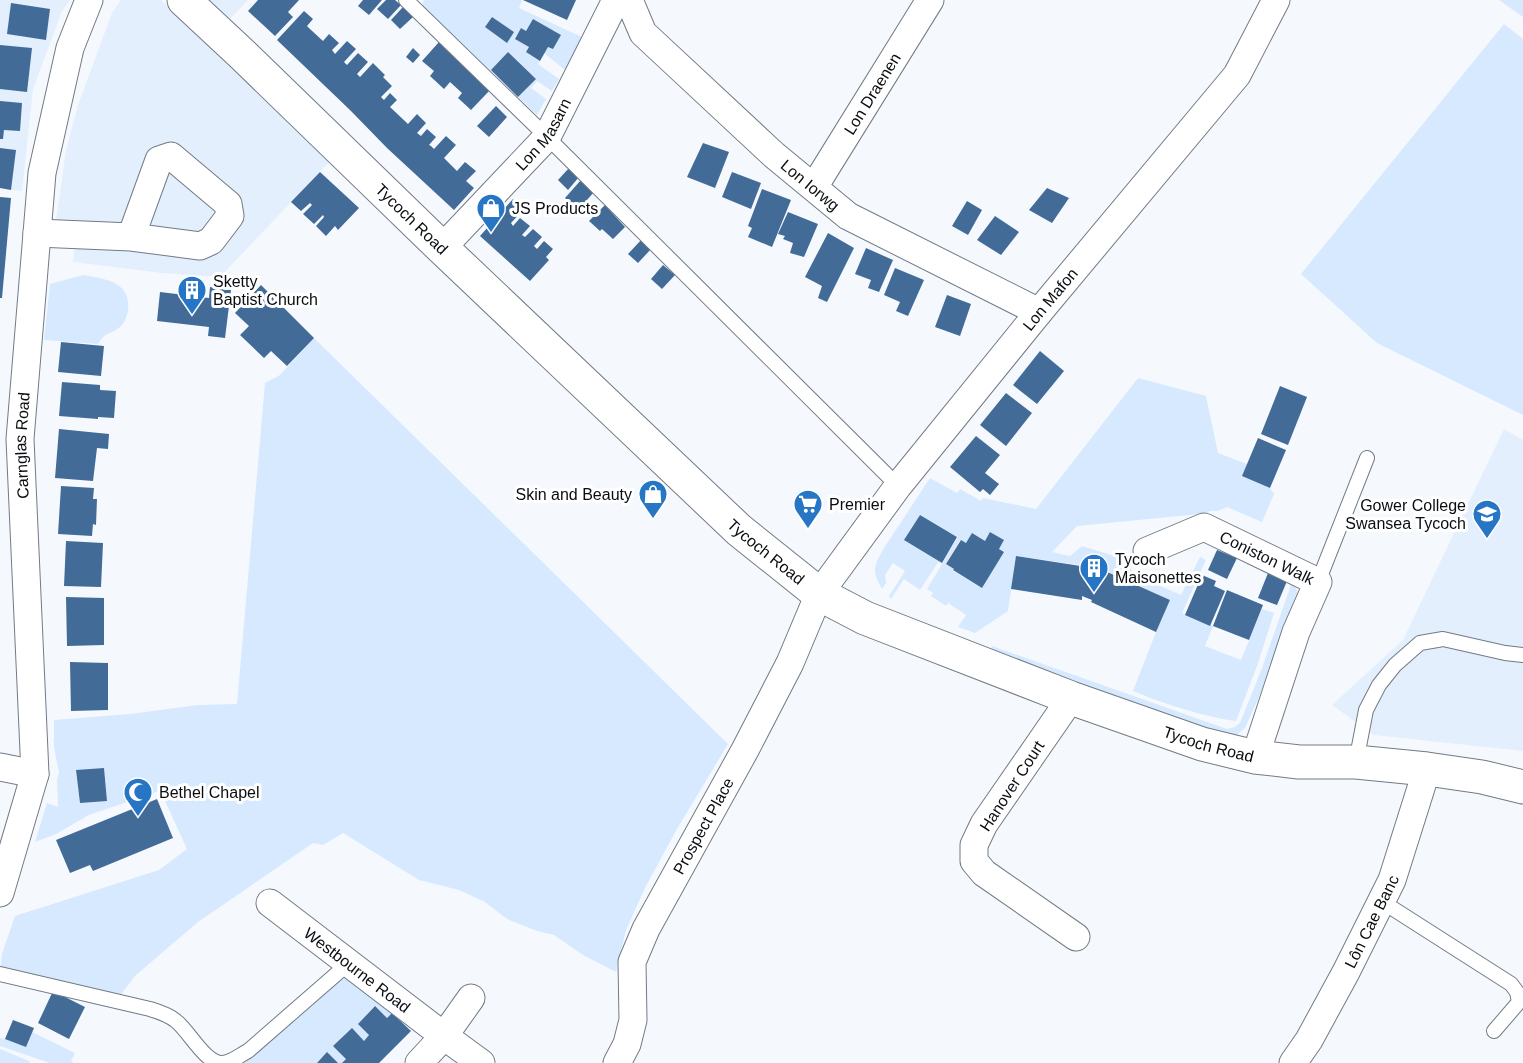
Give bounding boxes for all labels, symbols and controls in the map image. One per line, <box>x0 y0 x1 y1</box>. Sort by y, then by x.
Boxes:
street label: Lon Draenen <box>840 50 904 137</box>
street label: Lon Masarn <box>512 95 574 173</box>
street label: Lon Iorwg <box>778 156 843 214</box>
street label: Tycoch Road <box>372 180 451 257</box>
shop icon: JS Products <box>475 192 507 234</box>
place label: JS Products <box>512 200 598 217</box>
street label: Lon Mafon <box>1019 265 1081 334</box>
place label: Sketty Baptist Church <box>213 273 318 308</box>
building icon: Sketty Baptist Church <box>176 274 208 316</box>
street label: Carnglas Road <box>11 391 32 499</box>
shop icon: Skin and Beauty <box>637 478 669 520</box>
place label: Skin and Beauty <box>515 486 632 503</box>
supermarket icon: Premier <box>792 488 824 530</box>
place label: Premier <box>829 496 886 513</box>
place label: Gower College Swansea Tycoch <box>1345 497 1466 532</box>
school or university icon: Gower College Swansea Tycoch <box>1471 498 1503 540</box>
street label: Tycoch Road <box>724 515 808 587</box>
street label: Coniston Walk <box>1217 528 1318 588</box>
place label: Tycoch Maisonettes <box>1115 551 1201 586</box>
building icon: Tycoch Maisonettes <box>1078 552 1110 594</box>
street label: Tycoch Road <box>1161 723 1256 765</box>
street label: Hanover Court <box>977 737 1048 834</box>
street label: Prospect Place <box>670 774 737 877</box>
mosque icon: Bethel Chapel <box>122 776 154 818</box>
place label: Bethel Chapel <box>159 784 260 801</box>
street label: Lôn Cae Banc <box>1341 873 1401 971</box>
street label: Westbourne Road <box>301 924 414 1016</box>

